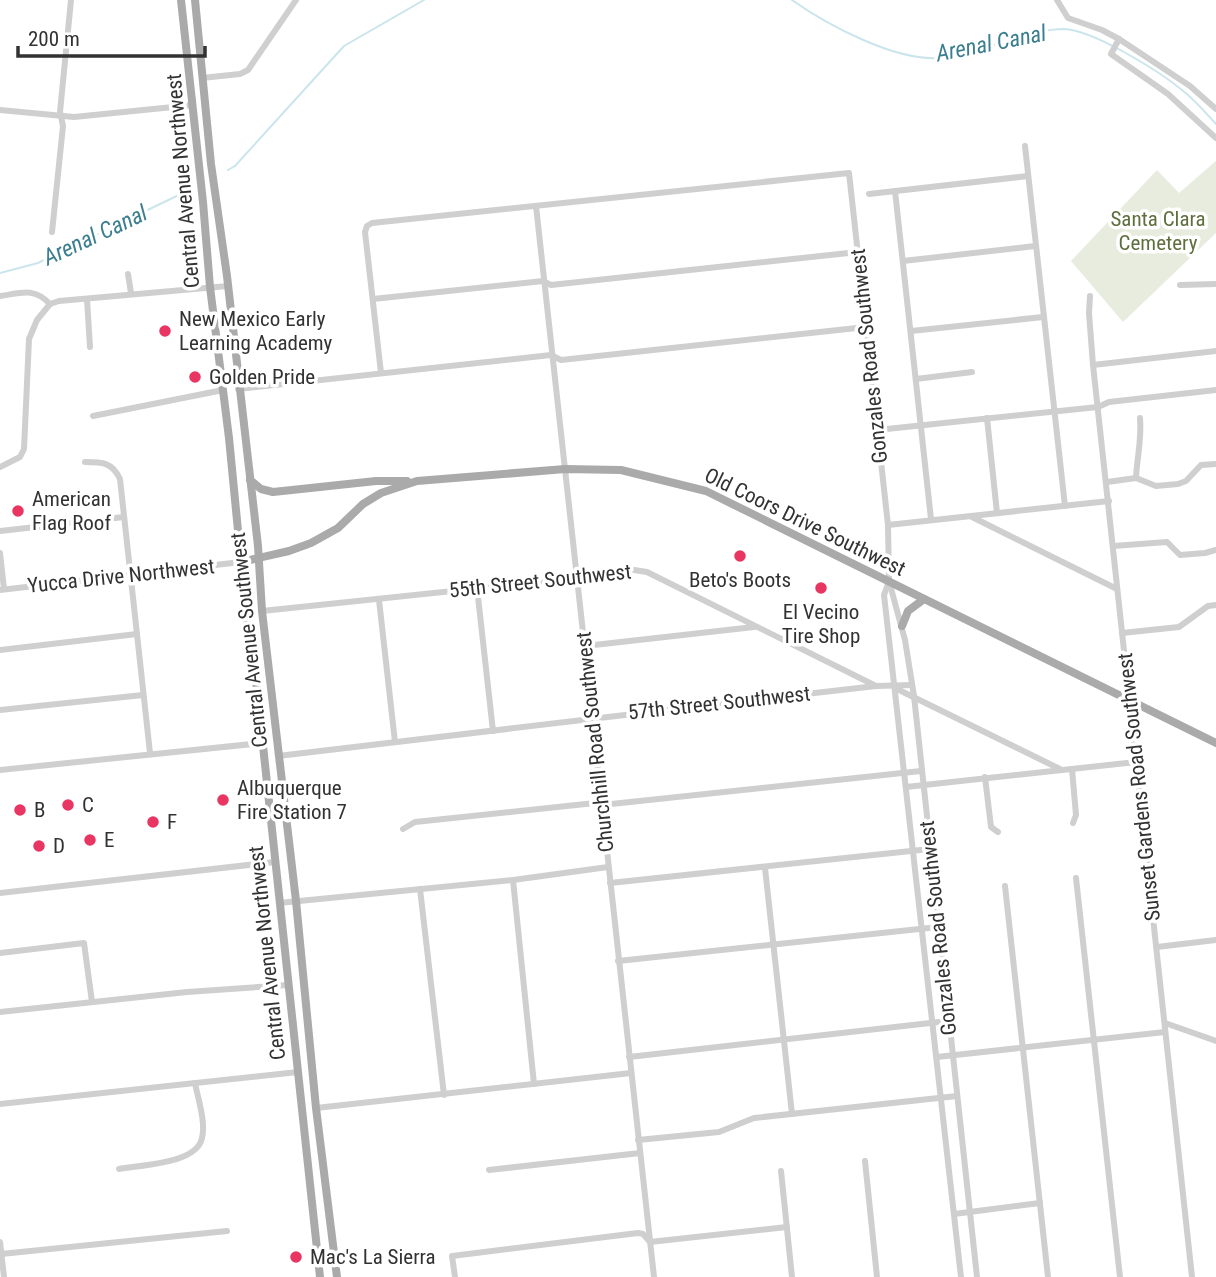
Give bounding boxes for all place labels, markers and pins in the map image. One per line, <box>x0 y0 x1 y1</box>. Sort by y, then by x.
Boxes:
place label: New Mexico Early Learning Academy <box>179 307 333 355</box>
marker: New Mexico Early Learning Academy <box>157 323 173 339</box>
place label: Golden Pride <box>209 365 315 389</box>
marker: Golden Pride <box>187 369 203 385</box>
place label: American Flag Roof <box>32 487 111 535</box>
marker: American Flag Roof <box>10 503 26 519</box>
marker: Beto's Boots <box>732 548 748 564</box>
place label: Beto's Boots <box>689 568 791 592</box>
marker: El Vecino Tire Shop <box>813 580 829 596</box>
place label: El Vecino Tire Shop <box>782 600 860 648</box>
place label: Albuquerque Fire Station 7 <box>237 776 347 824</box>
marker: Albuquerque Fire Station 7 <box>215 792 231 808</box>
place label: C <box>82 793 94 817</box>
marker: C <box>60 797 76 813</box>
place label: B <box>34 798 45 822</box>
marker: B <box>12 802 28 818</box>
place label: F <box>167 810 177 834</box>
marker: F <box>145 814 161 830</box>
place label: E <box>104 828 114 852</box>
marker: E <box>82 832 98 848</box>
place label: D <box>53 834 65 858</box>
marker: D <box>31 838 47 854</box>
place label: Mac's La Sierra <box>310 1245 436 1269</box>
marker: Mac's La Sierra <box>288 1249 304 1265</box>

